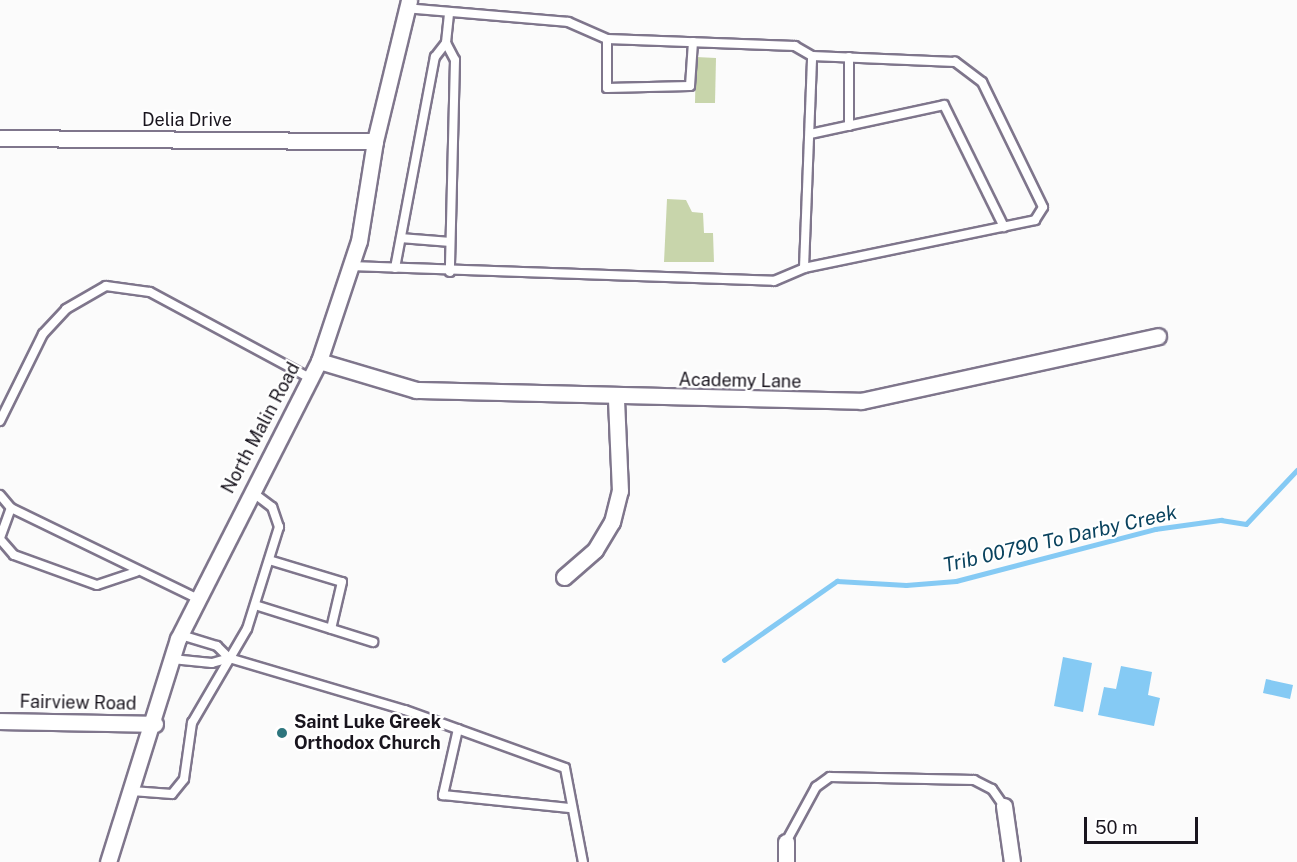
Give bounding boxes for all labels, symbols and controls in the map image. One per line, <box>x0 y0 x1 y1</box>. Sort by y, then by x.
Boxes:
street label: Delia Drive <box>142 109 232 131</box>
street label: North Malin Road <box>217 359 305 497</box>
street label: Academy Lane <box>678 369 802 393</box>
water label: Trib 00790 To Darby Creek <box>941 500 1179 578</box>
street label: Fairview Road <box>19 691 137 715</box>
place label: Saint Luke Greek Orthodox Church <box>294 712 441 754</box>
marker: Saint Luke Greek Orthodox Church <box>275 726 289 740</box>
scale bar <box>1087 805 1201 843</box>
text: 50 m <box>1095 817 1138 838</box>

